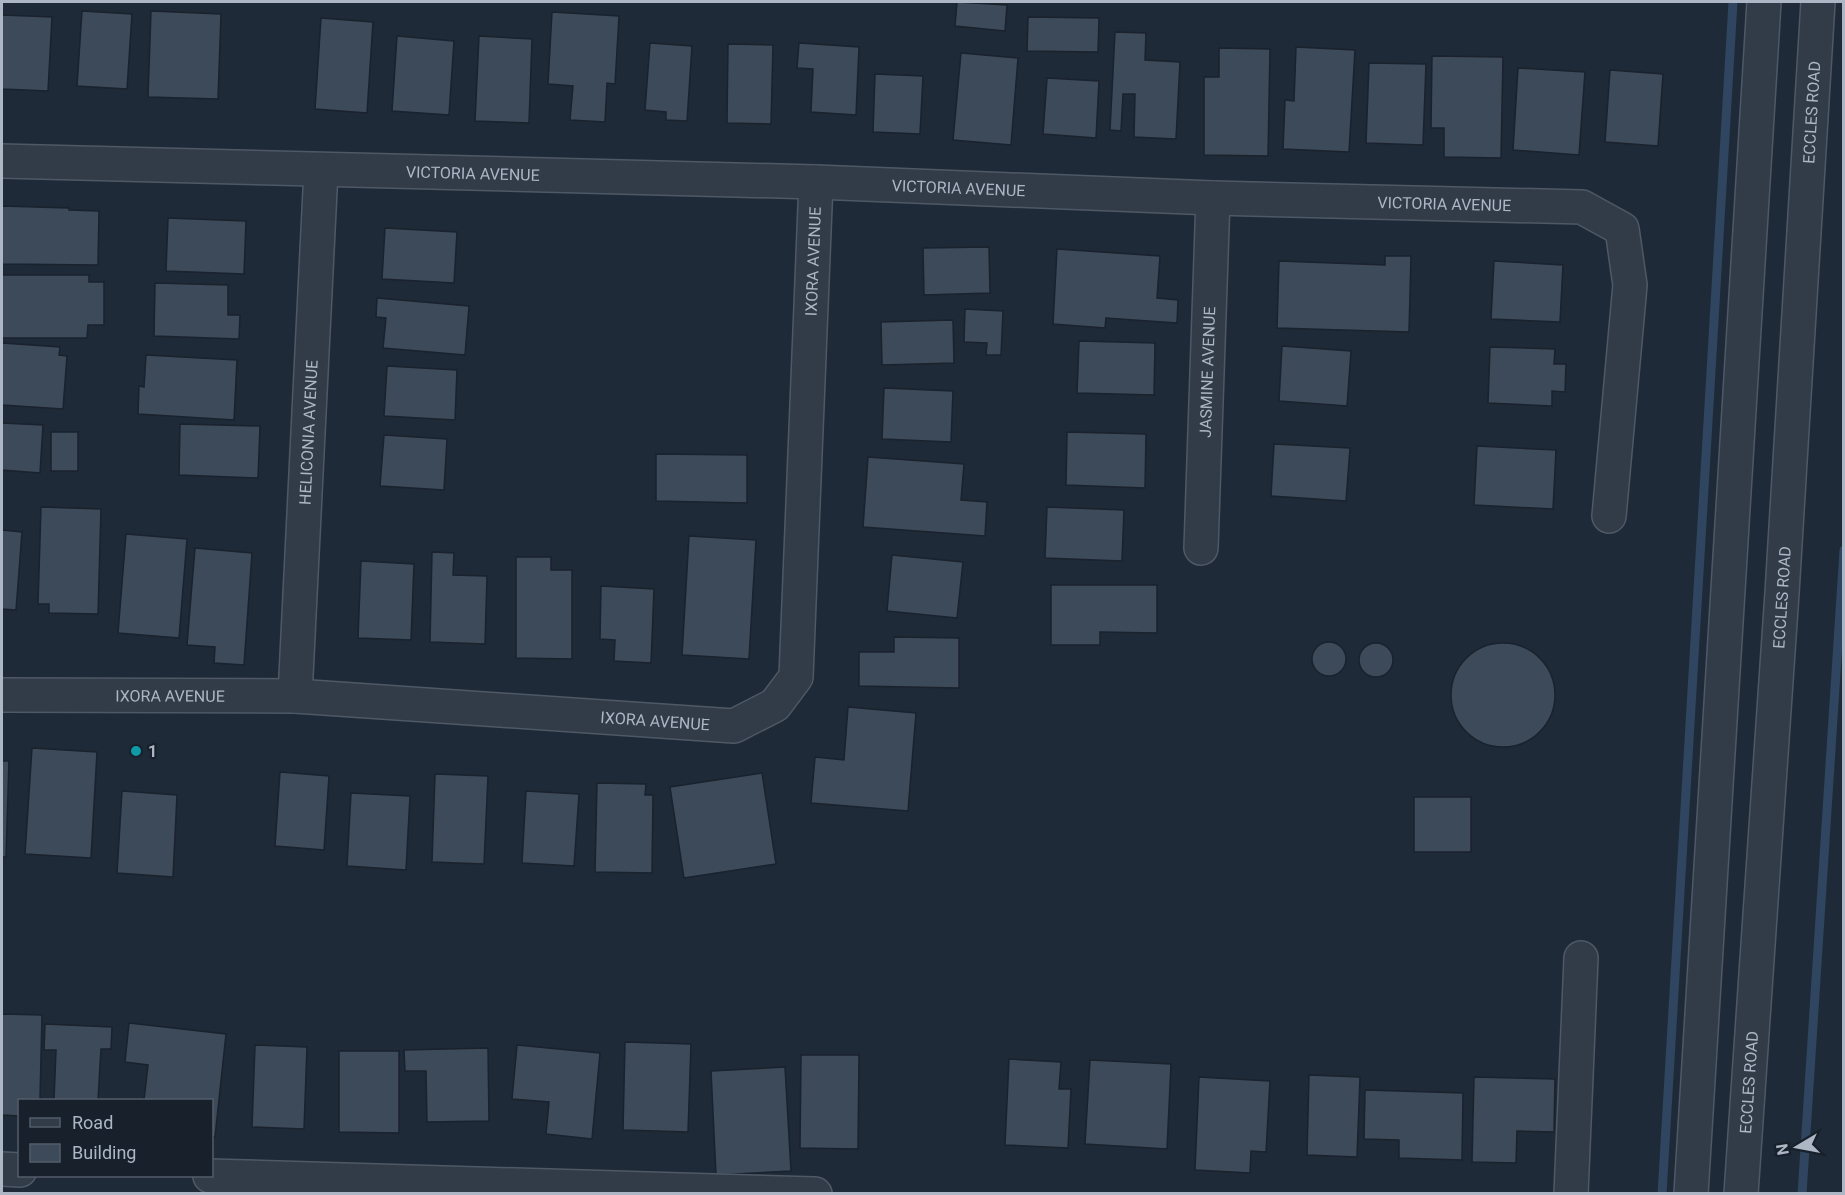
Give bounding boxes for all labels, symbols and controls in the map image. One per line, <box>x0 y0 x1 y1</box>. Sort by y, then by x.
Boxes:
street label: ECCLES ROAD <box>1799 60 1824 164</box>
street label: VICTORIA AVENUE <box>406 162 540 185</box>
street label: VICTORIA AVENUE <box>891 176 1026 200</box>
street label: VICTORIA AVENUE <box>1377 193 1511 215</box>
street label: IXORA AVENUE <box>802 206 825 317</box>
street label: JASMINE AVENUE <box>1196 306 1219 438</box>
street label: HELICONIA AVENUE <box>295 359 322 505</box>
street label: ECCLES ROAD <box>1769 546 1795 649</box>
street label: IXORA AVENUE <box>115 686 225 706</box>
street label: IXORA AVENUE <box>600 708 710 734</box>
place label: 1 <box>148 742 157 761</box>
marker: 1 <box>129 744 143 758</box>
street label: ECCLES ROAD <box>1736 1030 1762 1134</box>
legend <box>18 1099 213 1177</box>
text: Road <box>72 1112 113 1133</box>
north arrow <box>1767 1117 1827 1177</box>
text: Building <box>72 1142 136 1163</box>
text: N <box>1772 1142 1793 1157</box>

